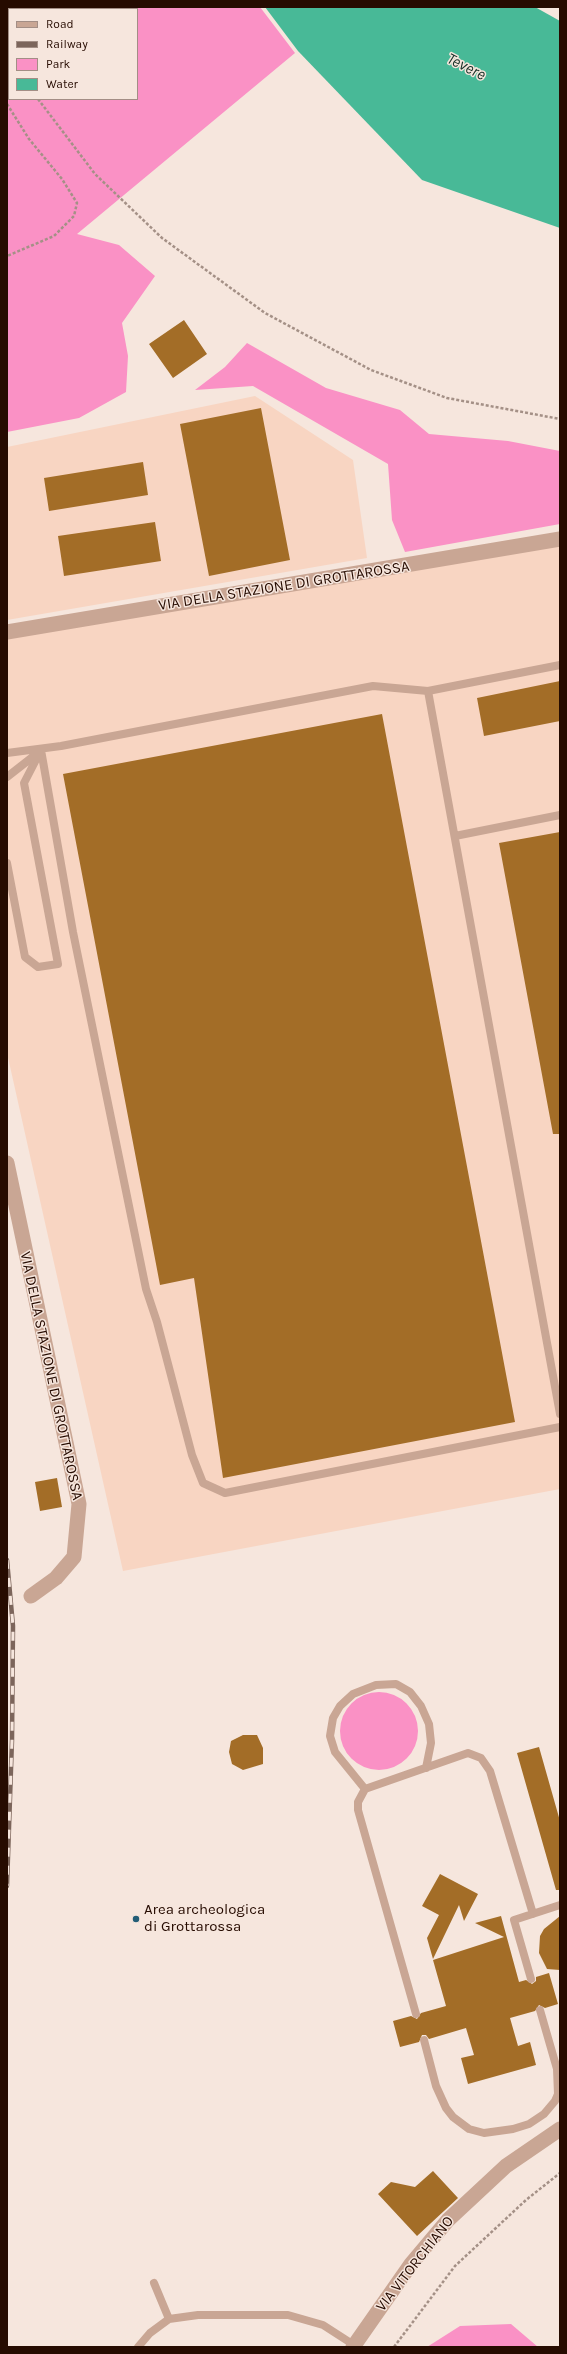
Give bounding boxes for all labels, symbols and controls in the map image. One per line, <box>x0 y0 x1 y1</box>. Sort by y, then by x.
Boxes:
legend <box>8 8 138 100</box>
text: Road <box>46 17 74 31</box>
text: Railway <box>46 37 88 51</box>
water label: Tevere <box>443 49 489 85</box>
text: Park <box>46 57 70 71</box>
text: Water <box>46 77 78 91</box>
street label: VIA DELLA STAZIONE DI GROTTAROSSA <box>157 557 411 615</box>
street label: VIA DELLA STAZIONE DI GROTTAROSSA <box>16 1250 86 1502</box>
place label: Area archeologica di Grottarossa <box>144 1901 265 1936</box>
marker: Area archeologica di Grottarossa <box>131 1914 141 1924</box>
street label: VIA VITORCHIANO <box>372 2213 458 2315</box>

